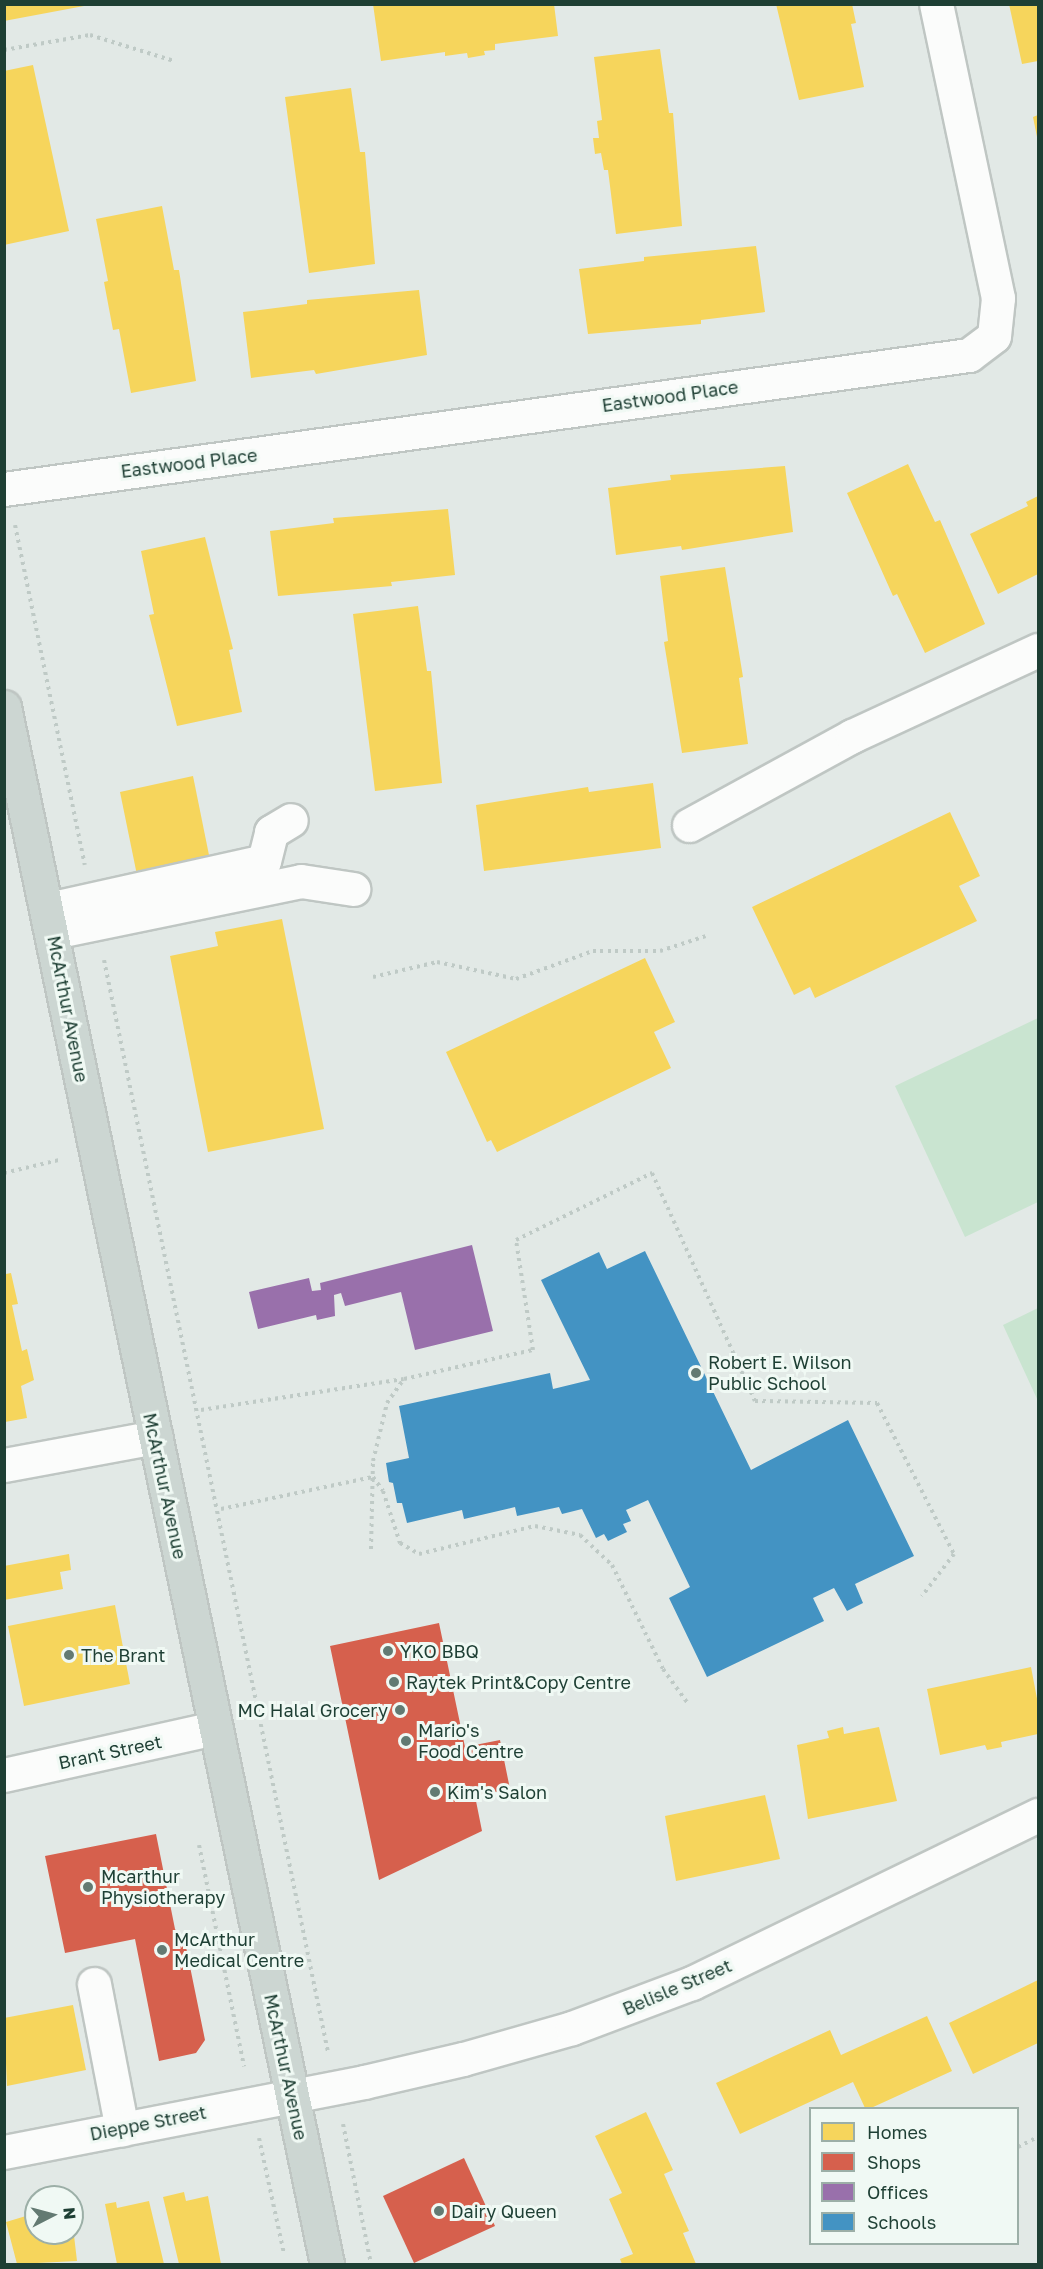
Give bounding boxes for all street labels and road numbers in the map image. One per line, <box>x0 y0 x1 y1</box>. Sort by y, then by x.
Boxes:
street label: Eastwood Place <box>600 376 740 416</box>
street label: Eastwood Place <box>119 444 259 482</box>
street label: McArthur Avenue <box>43 934 93 1084</box>
street label: McArthur Avenue <box>139 1411 191 1561</box>
street label: Brant Street <box>56 1731 164 1773</box>
street label: Belisle Street <box>619 1954 735 2020</box>
street label: McArthur Avenue <box>260 1992 312 2142</box>
street label: Dieppe Street <box>88 2101 208 2145</box>

